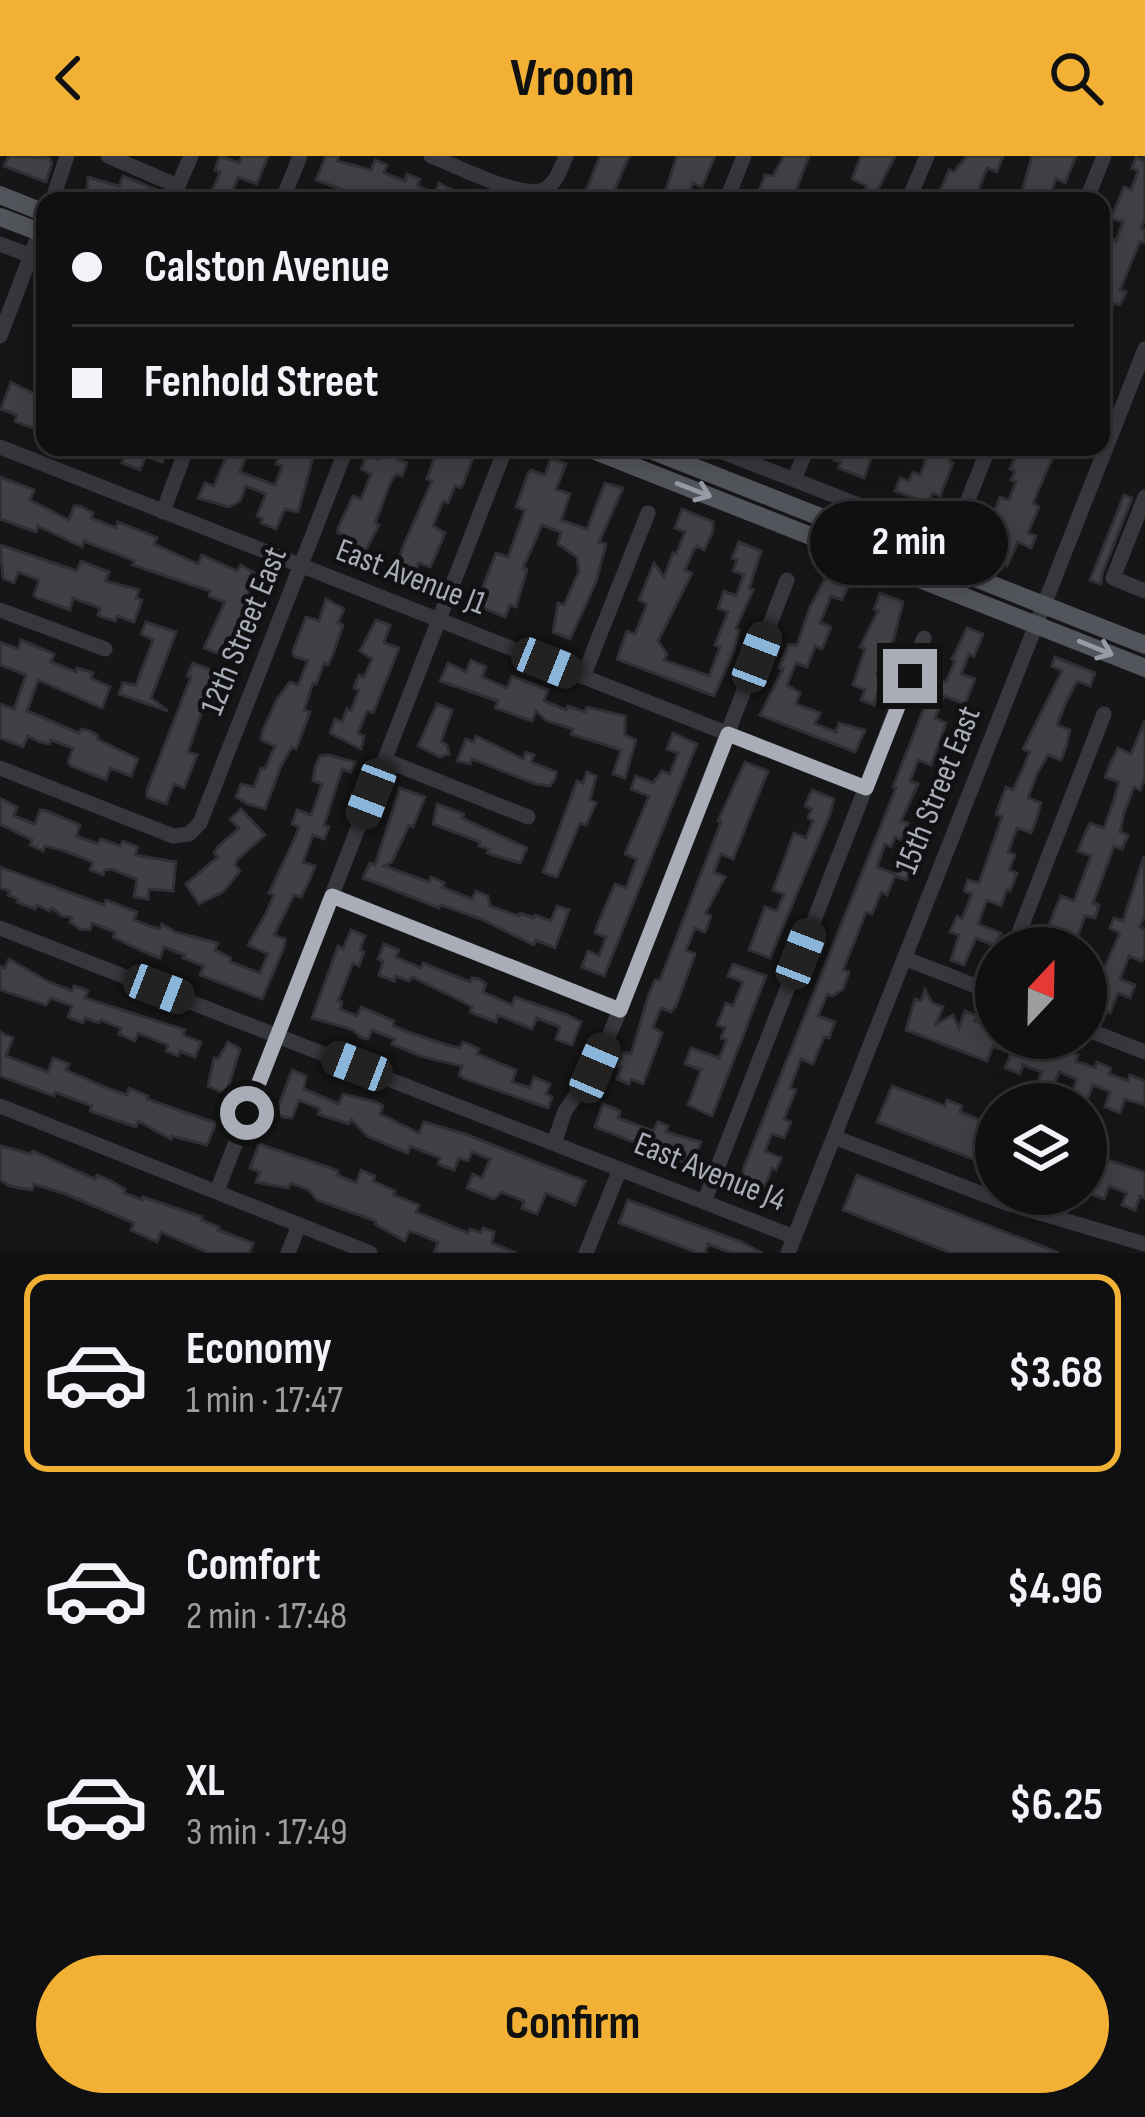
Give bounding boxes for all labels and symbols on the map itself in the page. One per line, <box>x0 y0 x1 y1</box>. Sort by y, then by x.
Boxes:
one-way arrow <box>675 481 712 502</box>
callout: 2 min <box>811 502 1009 586</box>
street label: East Avenue J1 <box>330 530 492 624</box>
street label: 12th Street East <box>192 541 296 721</box>
car <box>727 617 787 697</box>
car <box>507 633 587 693</box>
one-way arrow <box>1077 639 1114 660</box>
route end <box>883 649 937 703</box>
street label: 15th Street East <box>886 701 990 879</box>
car <box>341 754 401 834</box>
car <box>771 914 831 994</box>
north arrow <box>975 927 1107 1059</box>
car <box>119 959 199 1019</box>
car <box>564 1028 626 1108</box>
car <box>317 1036 397 1096</box>
route start <box>220 1086 274 1140</box>
street label: East Avenue J4 <box>629 1124 792 1220</box>

